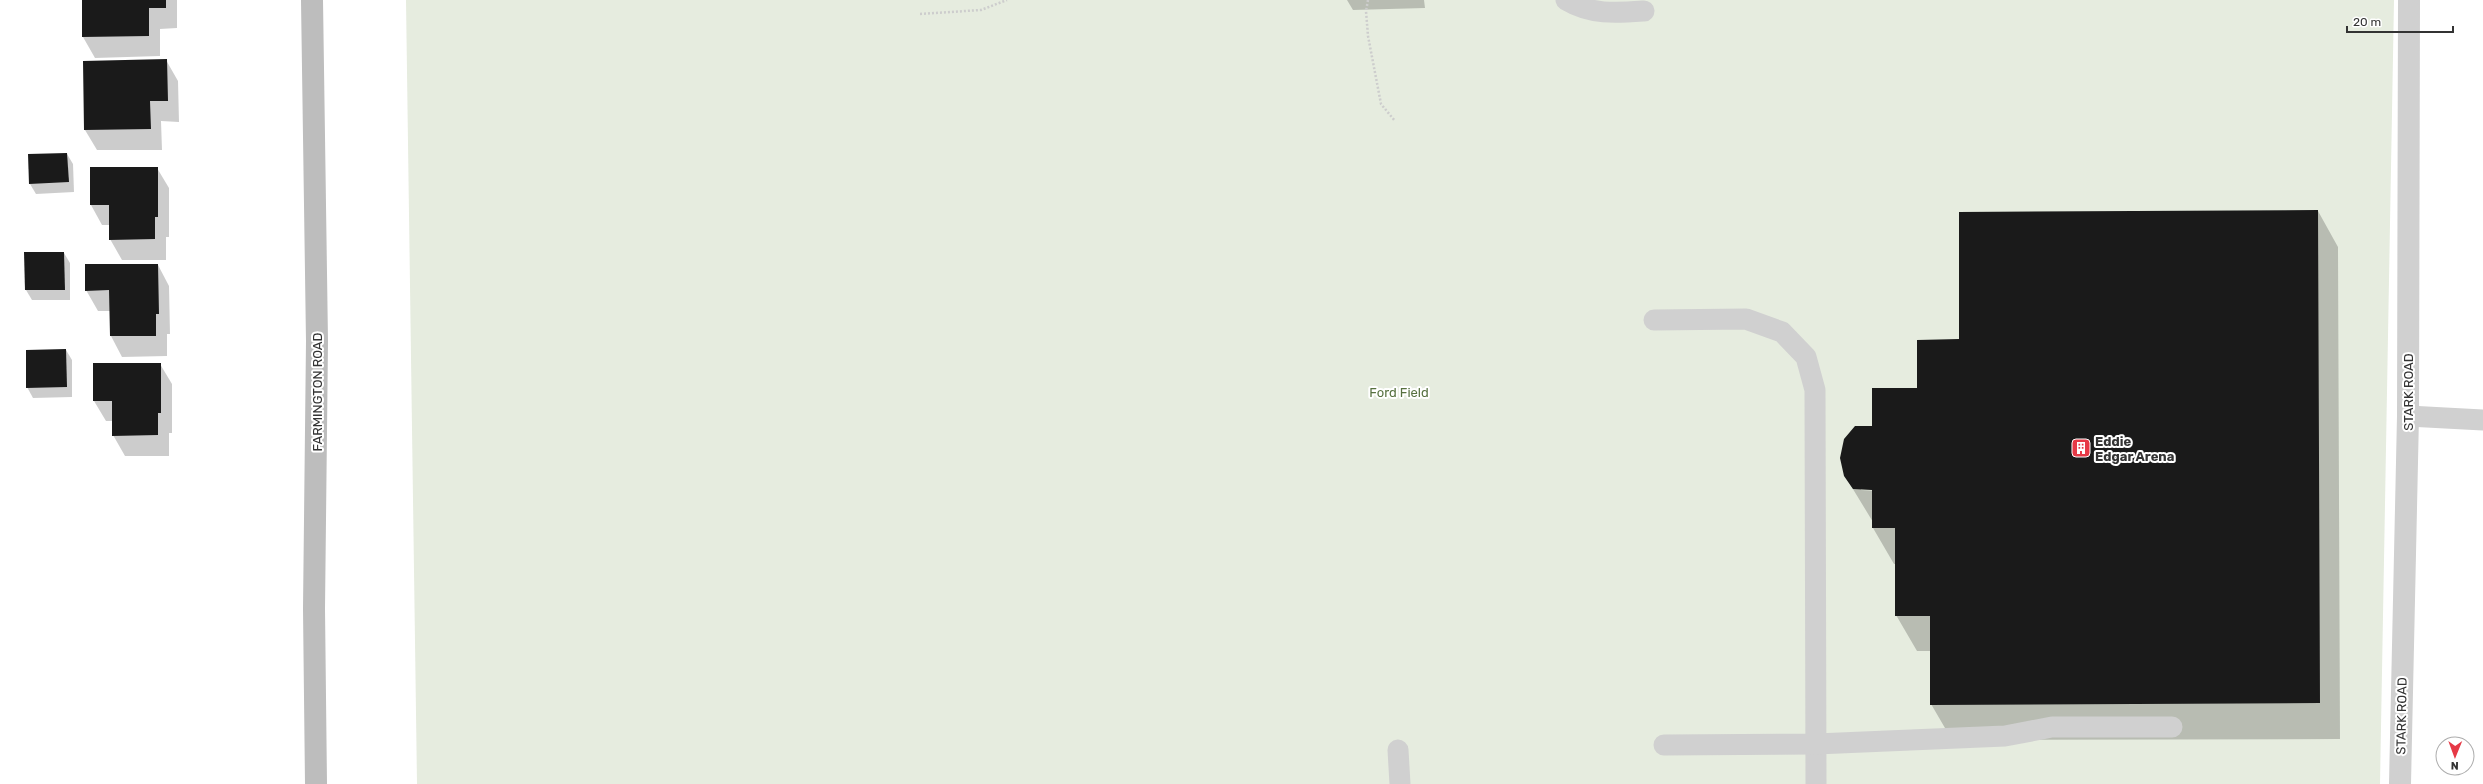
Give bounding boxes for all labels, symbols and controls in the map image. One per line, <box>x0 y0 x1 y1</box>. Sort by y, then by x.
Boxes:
scale bar <box>2347 8 2453 34</box>
text: 20 m <box>2353 15 2381 29</box>
street label: FARMINGTON ROAD <box>310 332 325 452</box>
street label: STARK ROAD <box>2401 353 2416 431</box>
park label: Ford Field <box>1369 385 1429 400</box>
place label: Eddie Edgar Arena <box>2095 434 2174 464</box>
building icon: Eddie Edgar Arena <box>2070 437 2092 459</box>
street label: STARK ROAD <box>2393 677 2410 755</box>
north arrow <box>2435 736 2475 776</box>
text: N <box>2451 759 2459 772</box>

